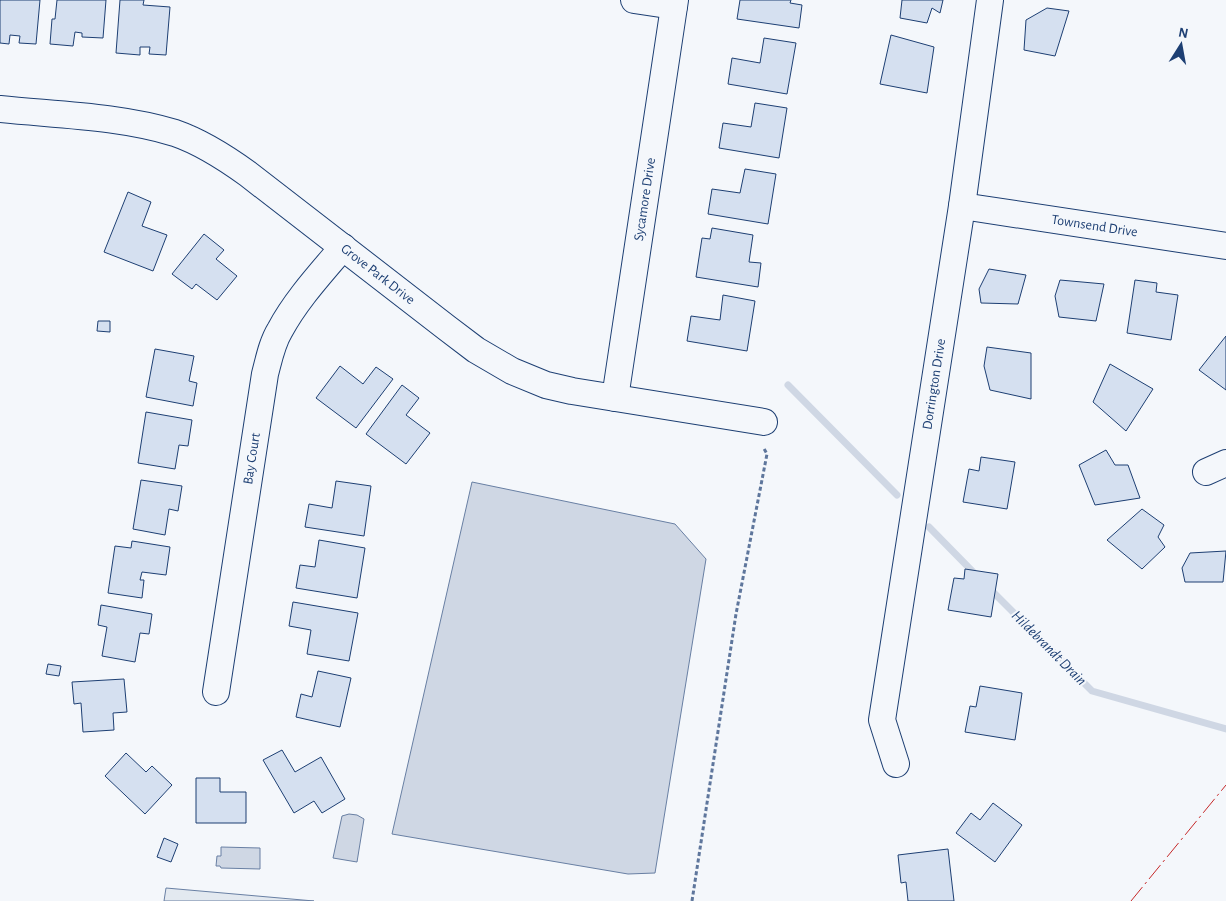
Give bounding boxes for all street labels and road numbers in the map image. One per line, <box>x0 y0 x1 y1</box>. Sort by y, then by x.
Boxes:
street label: Sycamore Drive <box>632 157 658 242</box>
street label: Townsend Drive <box>1050 213 1139 240</box>
street label: Grove Park Drive <box>338 241 417 307</box>
street label: Dorrington Drive <box>920 338 948 431</box>
street label: Bay Court <box>241 431 263 486</box>

